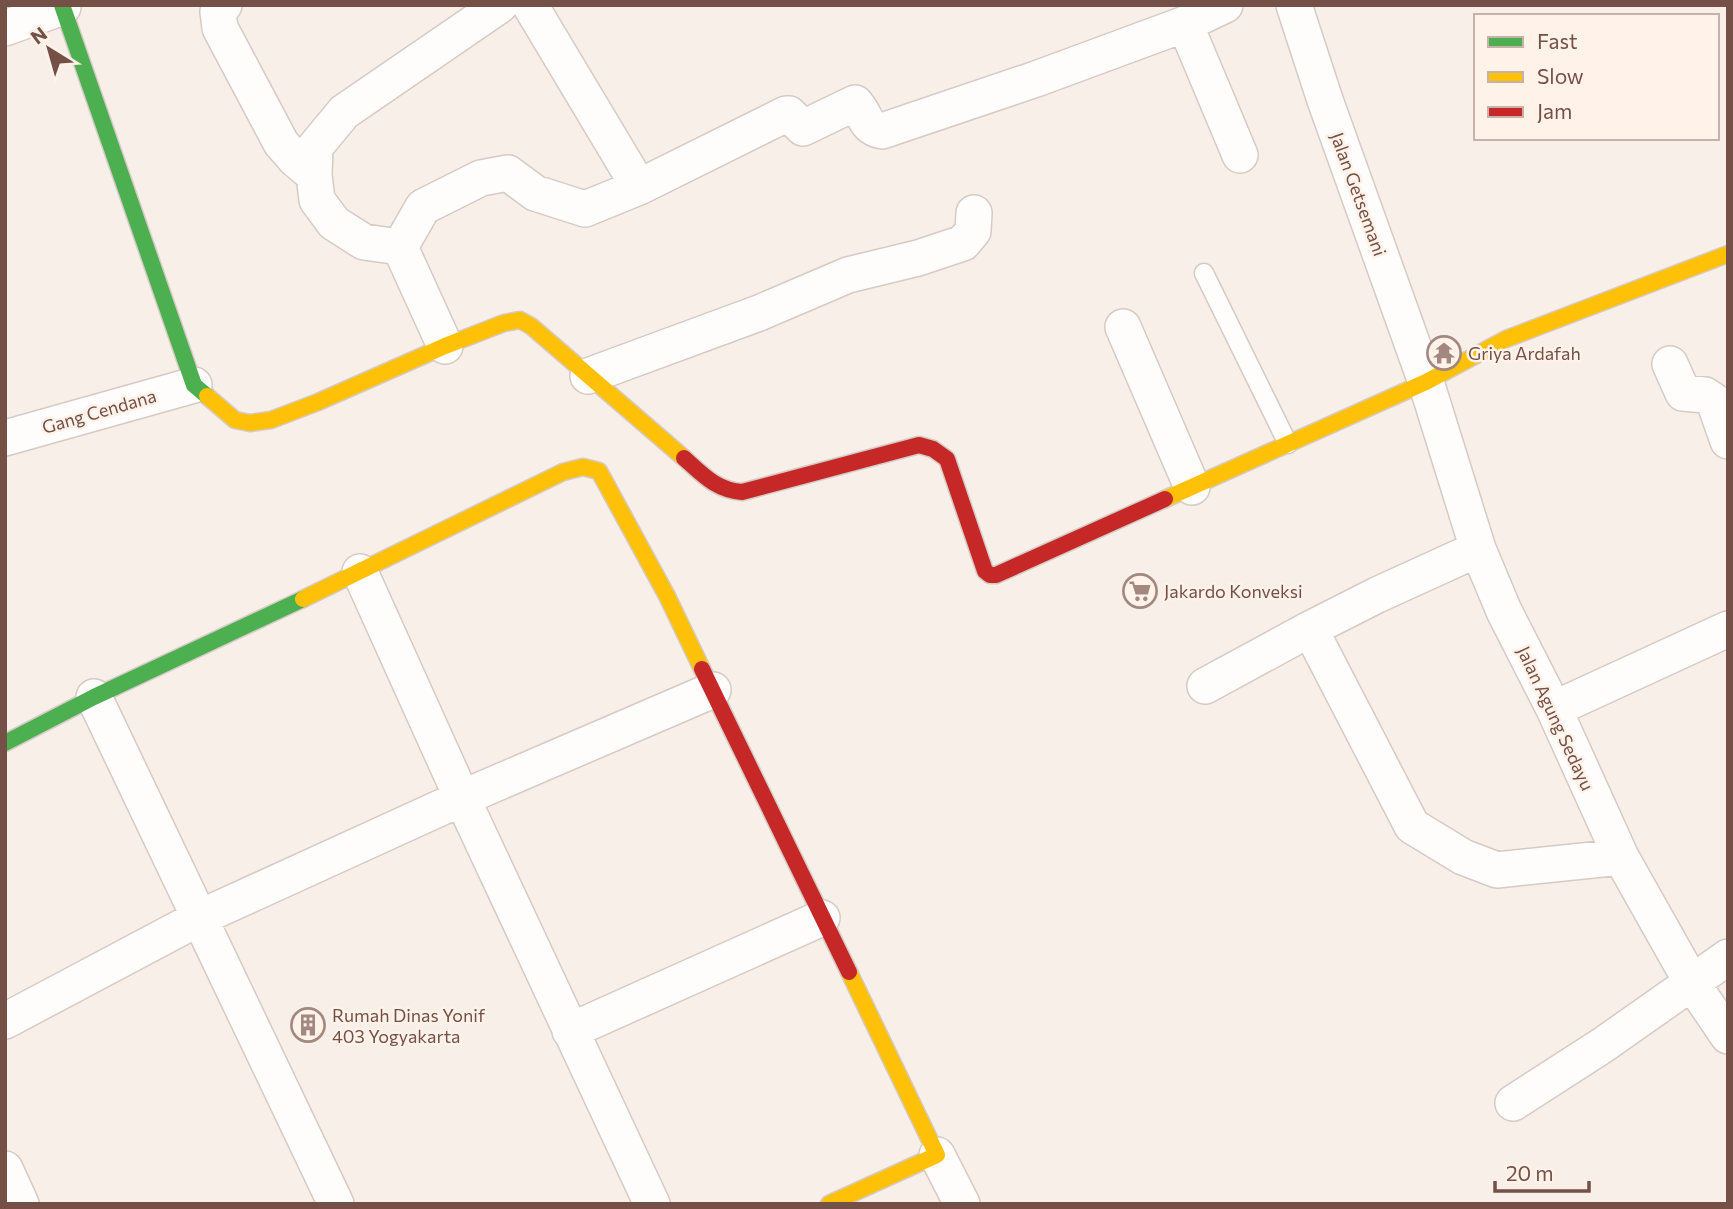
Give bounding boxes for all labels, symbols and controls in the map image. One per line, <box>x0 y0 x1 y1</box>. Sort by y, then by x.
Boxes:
north arrow <box>14 14 84 84</box>
legend <box>1474 14 1719 140</box>
text: N <box>26 22 51 49</box>
text: Fast <box>1537 28 1578 53</box>
text: Slow <box>1537 63 1584 88</box>
text: Jam <box>1537 98 1572 123</box>
street label: Jalan Getsemani <box>1326 129 1392 259</box>
temple icon: Griya Ardafah <box>1425 334 1463 372</box>
place label: Griya Ardafah <box>1468 342 1581 364</box>
street label: Gang Cendana <box>39 384 159 438</box>
supermarket icon: Jakardo Konveksi <box>1121 572 1159 610</box>
place label: Jakardo Konveksi <box>1164 580 1303 602</box>
street label: Jalan Agung Sedayu <box>1513 642 1599 794</box>
place label: Rumah Dinas Yonif 403 Yogyakarta <box>332 1004 486 1047</box>
building icon: Rumah Dinas Yonif 403 Yogyakarta <box>289 1006 327 1044</box>
scale bar <box>1495 1150 1590 1194</box>
text: 20 m <box>1506 1160 1554 1185</box>

